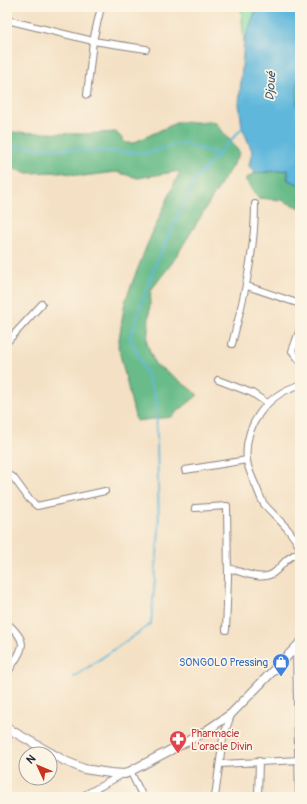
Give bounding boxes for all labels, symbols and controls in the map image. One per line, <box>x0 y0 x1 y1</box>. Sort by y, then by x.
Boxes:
water label: Djoué <box>263 70 280 101</box>
shop icon: SONGOLO Pressing <box>271 652 291 677</box>
place label: SONGOLO Pressing <box>179 656 268 669</box>
place label: Pharmacie L'oracle Divin <box>191 727 253 753</box>
pharmacy icon: Pharmacie L'oracle Divin <box>168 729 188 754</box>
north arrow <box>18 746 58 786</box>
text: N <box>24 752 39 767</box>

